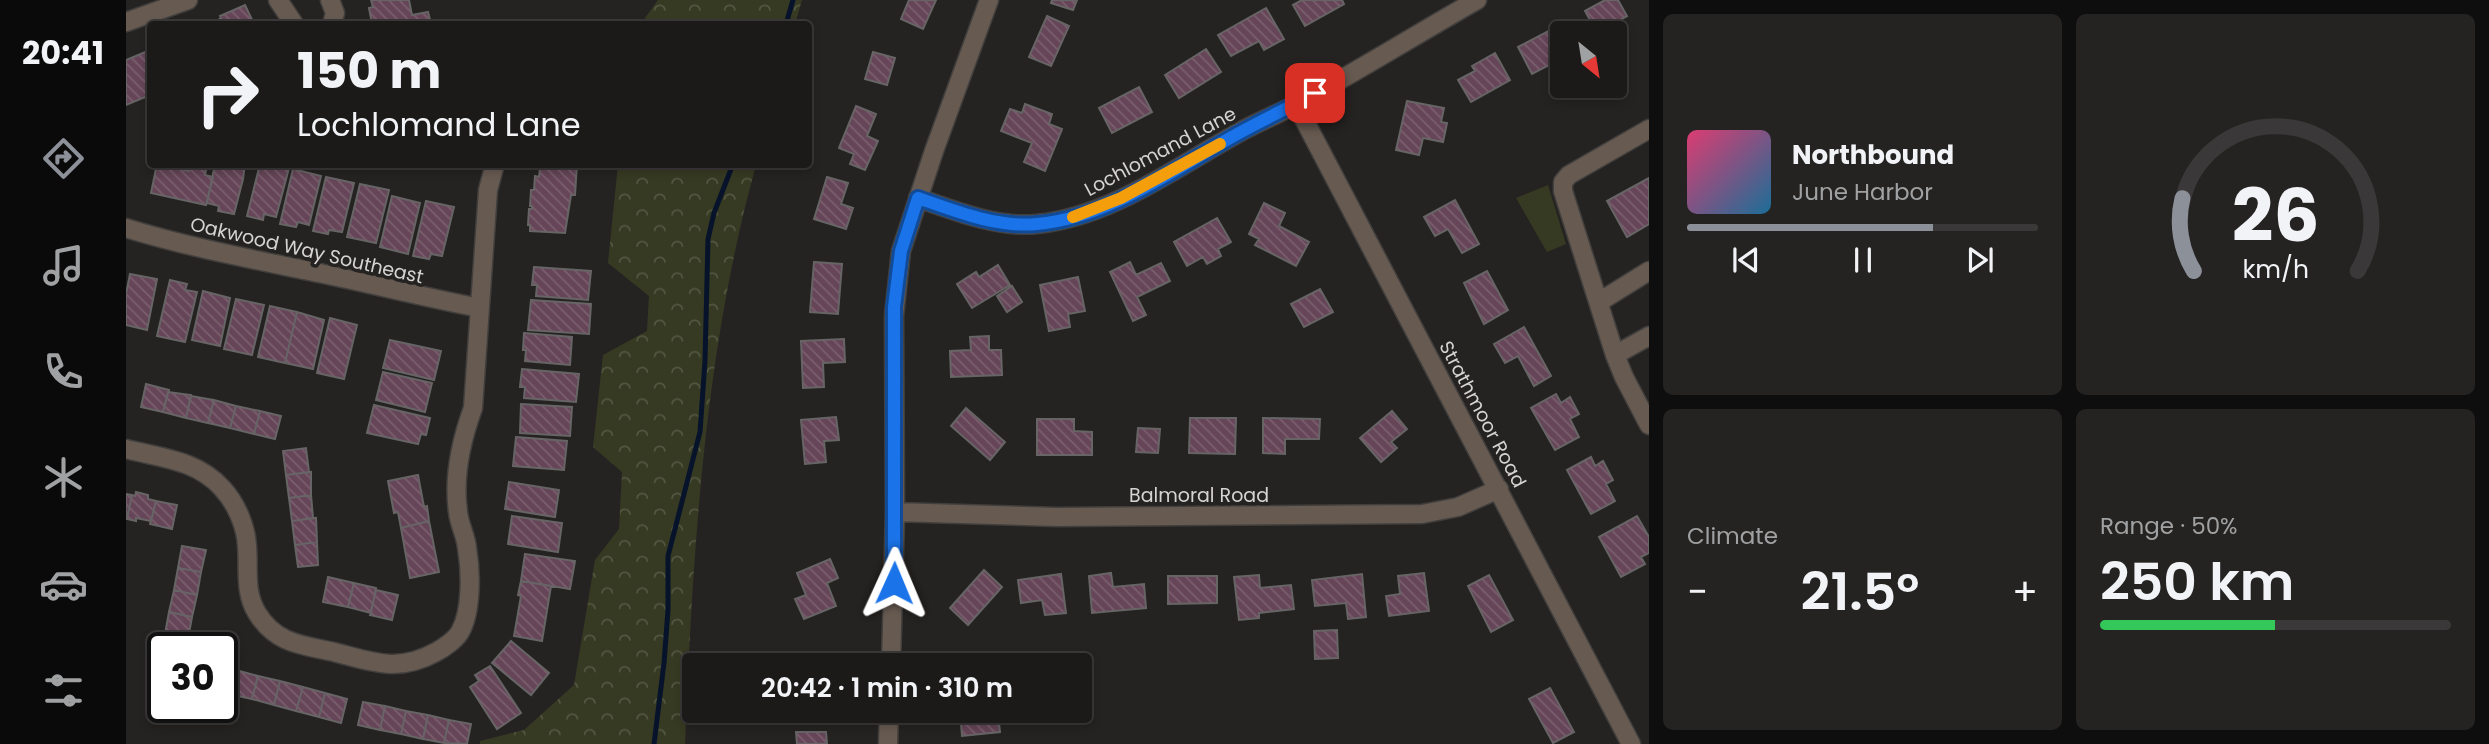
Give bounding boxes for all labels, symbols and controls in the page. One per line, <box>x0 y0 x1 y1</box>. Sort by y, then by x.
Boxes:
north arrow <box>1550 21 1628 98</box>
map controls <box>1550 21 1627 98</box>
text: 20:41 <box>22 30 104 75</box>
text: 150 m <box>297 37 442 105</box>
icon: right <box>182 49 273 140</box>
pin <box>1285 63 1345 123</box>
icon: arrive <box>1296 74 1334 112</box>
street label: Lochlomand Lane <box>1080 100 1241 203</box>
text: Lochlomand Lane <box>297 102 581 147</box>
icon: directions <box>39 134 88 183</box>
text: Northbound <box>1792 137 1954 173</box>
text: 26 <box>2232 165 2319 266</box>
text: June Harbor <box>1792 176 1933 208</box>
street label: Oakwood Way Southeast <box>188 211 426 290</box>
icon: music <box>39 241 88 290</box>
icon: previous <box>1727 241 1765 279</box>
icon: pause <box>1844 241 1882 279</box>
icon: next <box>1961 241 1999 279</box>
text: km/h <box>2242 252 2309 287</box>
street label: Strathmoor Road <box>1432 336 1533 492</box>
icon: phone <box>39 347 88 396</box>
icon: climate <box>39 453 88 502</box>
street label: Balmoral Road <box>1129 482 1269 509</box>
text: Range · 50% <box>2100 510 2238 542</box>
text: Climate <box>1687 520 1778 552</box>
text: 250 km <box>2100 545 2294 618</box>
position arrow <box>857 546 931 620</box>
text: 21.5° <box>1801 555 1919 628</box>
icon: car <box>39 560 88 609</box>
text: − <box>1687 565 1708 618</box>
text: + <box>2012 565 2038 618</box>
speed limit sign: 30 <box>147 632 238 723</box>
icon: filters <box>39 666 88 715</box>
text: 20:42 · 1 min · 310 m <box>761 670 1013 706</box>

